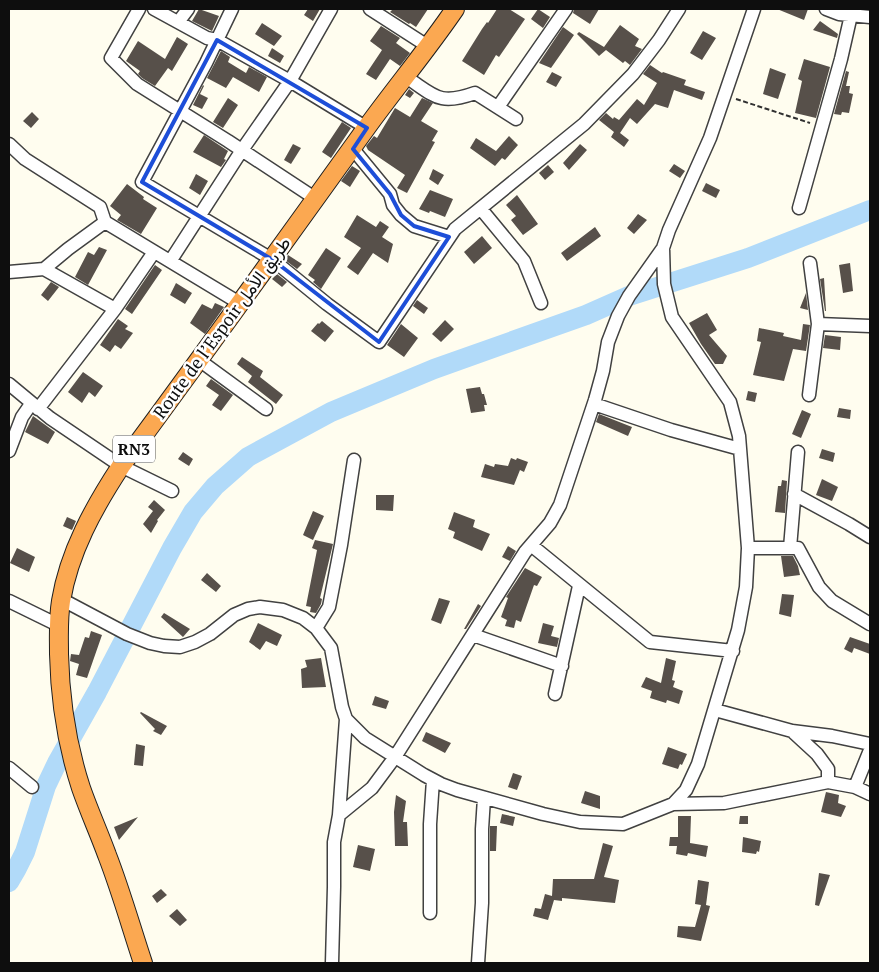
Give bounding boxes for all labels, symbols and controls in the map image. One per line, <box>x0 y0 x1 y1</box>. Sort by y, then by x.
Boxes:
street label: Route de l’Espoir طريق الأمل <box>147 232 295 423</box>
road number: RN3 <box>113 436 155 462</box>

